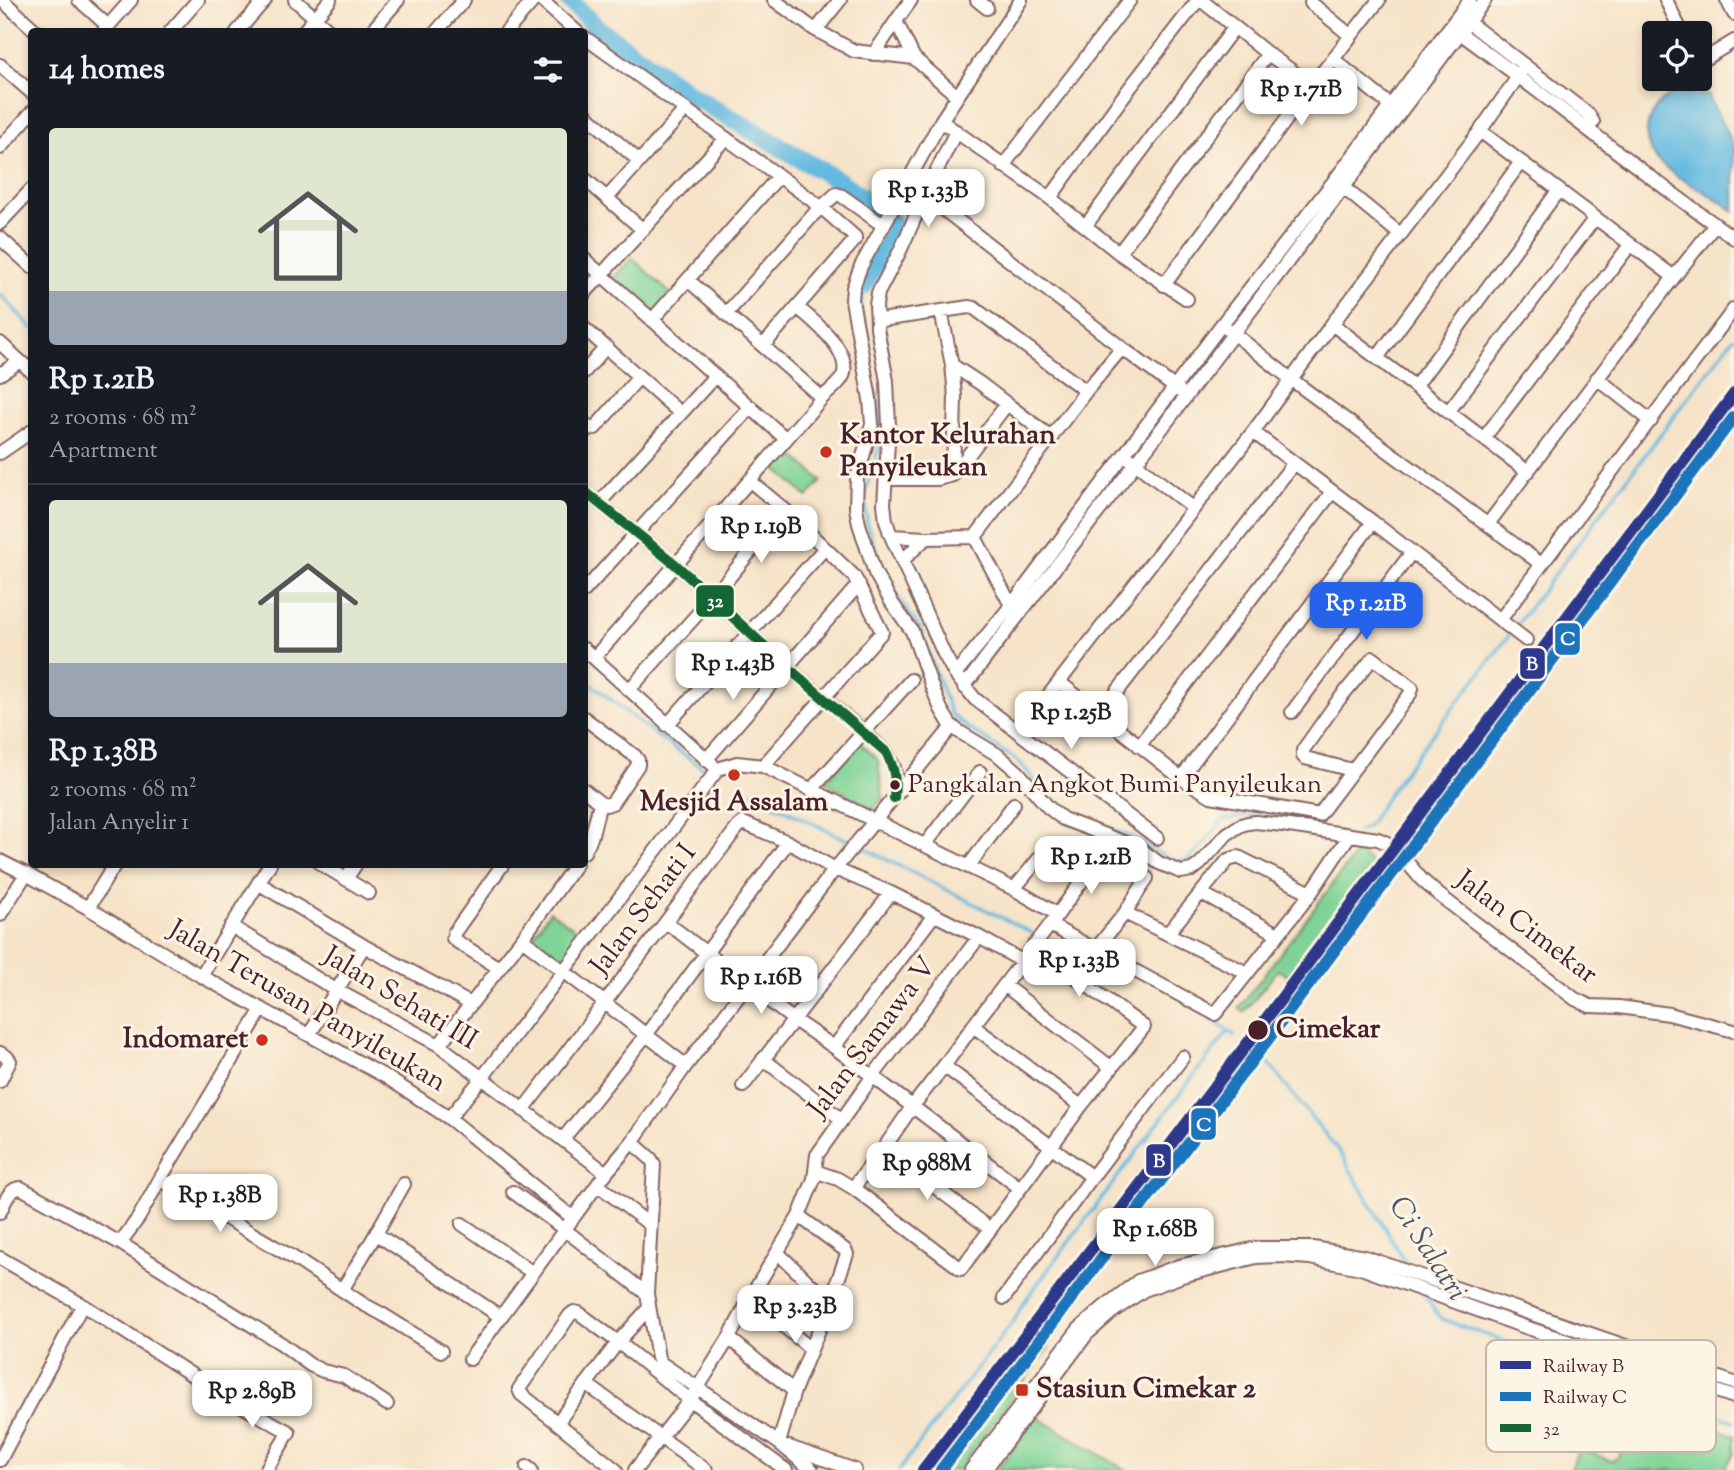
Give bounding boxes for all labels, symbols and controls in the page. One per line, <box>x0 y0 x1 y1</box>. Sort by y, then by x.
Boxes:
map controls <box>1642 21 1712 91</box>
button: locate <box>1642 21 1712 91</box>
text: 14 homes <box>49 49 165 92</box>
icon: filters <box>529 51 567 89</box>
pin: Rp 1.71B <box>1229 68 1373 128</box>
text: Rp 1.71B <box>1260 74 1342 107</box>
pin: Rp 1.33B <box>856 170 1000 229</box>
icon: home <box>245 173 371 299</box>
text: Rp 1.33B <box>888 175 968 208</box>
text: Rp 1.21B <box>49 359 154 402</box>
text: 2 rooms · 68 m² <box>49 402 197 435</box>
place label: Kantor Kelurahan Panyileukan <box>840 416 1056 488</box>
text: Apartment <box>49 435 158 468</box>
marker: Kantor Kelurahan Panyileukan <box>818 444 834 460</box>
pin: Rp 1.19B <box>689 505 833 565</box>
text: Rp 1.19B <box>721 511 801 544</box>
icon: home <box>245 545 371 671</box>
pin: Rp 1.21B <box>1294 582 1438 642</box>
line badge: 32 <box>695 584 735 618</box>
text: Rp 1.21B <box>1326 588 1406 621</box>
text: 32 <box>707 589 723 616</box>
line badge: C <box>1554 622 1581 656</box>
text: C <box>1560 627 1576 654</box>
pin: Rp 1.43B <box>661 642 805 702</box>
line badge: B <box>1519 647 1546 680</box>
text: Rp 1.43B <box>692 648 774 681</box>
text: B <box>1526 652 1538 679</box>
pin: Rp 1.25B <box>999 692 1143 751</box>
text: Rp 1.25B <box>1031 697 1111 730</box>
text: Rp 1.38B <box>49 731 157 774</box>
marker: Mesjid Assalam <box>726 767 742 783</box>
place label: Pangkalan Angkot Bumi Panyileukan <box>908 767 1322 804</box>
text: 2 rooms · 68 m² <box>49 774 197 807</box>
marker: Pangkalan Angkot Bumi Panyileukan <box>888 778 902 792</box>
place label: Mesjid Assalam <box>640 783 829 823</box>
text: Jalan Anyelir 1 <box>49 807 189 840</box>
street label: Jalan Sehati I <box>580 836 707 986</box>
pin: Rp 1.21B <box>1019 836 1163 896</box>
text: Rp 1.21B <box>1051 842 1131 875</box>
street label: Jalan Cimekar <box>1445 860 1606 995</box>
street label: Jalan Terusan Panyileukan <box>159 910 453 1103</box>
street label: Jalan Sehati III <box>313 936 485 1061</box>
pin: Rp 1.33B <box>1007 940 1151 999</box>
text: Rp 1.33B <box>1039 945 1119 978</box>
street label: Jalan Samawa V <box>798 949 947 1128</box>
pin: Rp 1.16B <box>689 956 833 1016</box>
text: Rp 1.16B <box>720 962 802 995</box>
place label: Cimekar <box>1276 1010 1381 1050</box>
marker: Cimekar <box>1246 1018 1270 1042</box>
place label: Indomaret <box>123 1020 248 1060</box>
marker: Indomaret <box>254 1032 270 1048</box>
line badge: C <box>1190 1107 1217 1141</box>
text: C <box>1196 1113 1212 1140</box>
pin: Rp 988M <box>862 1142 992 1202</box>
line badge: B <box>1145 1143 1172 1177</box>
text: Rp 988M <box>882 1148 972 1181</box>
text: B <box>1153 1149 1165 1176</box>
pin: Rp 1.38B <box>148 1174 292 1234</box>
text: Rp 1.38B <box>179 1180 261 1213</box>
water label: Ci Salatri <box>1377 1188 1477 1310</box>
pin: Rp 1.68B <box>1083 1208 1227 1268</box>
text: Rp 1.68B <box>1113 1214 1197 1247</box>
pin: Rp 3.23B <box>723 1286 867 1345</box>
text: Rp 3.23B <box>753 1291 837 1324</box>
legend <box>1486 1340 1716 1452</box>
text: Railway B <box>1543 1354 1624 1381</box>
pin: Rp 2.89B <box>180 1370 324 1430</box>
place label: Stasiun Cimekar 2 <box>1036 1370 1257 1410</box>
text: Rp 2.89B <box>208 1376 296 1409</box>
marker: Stasiun Cimekar 2 <box>1014 1382 1030 1398</box>
text: Railway C <box>1543 1385 1627 1412</box>
text: 32 <box>1543 1417 1560 1444</box>

